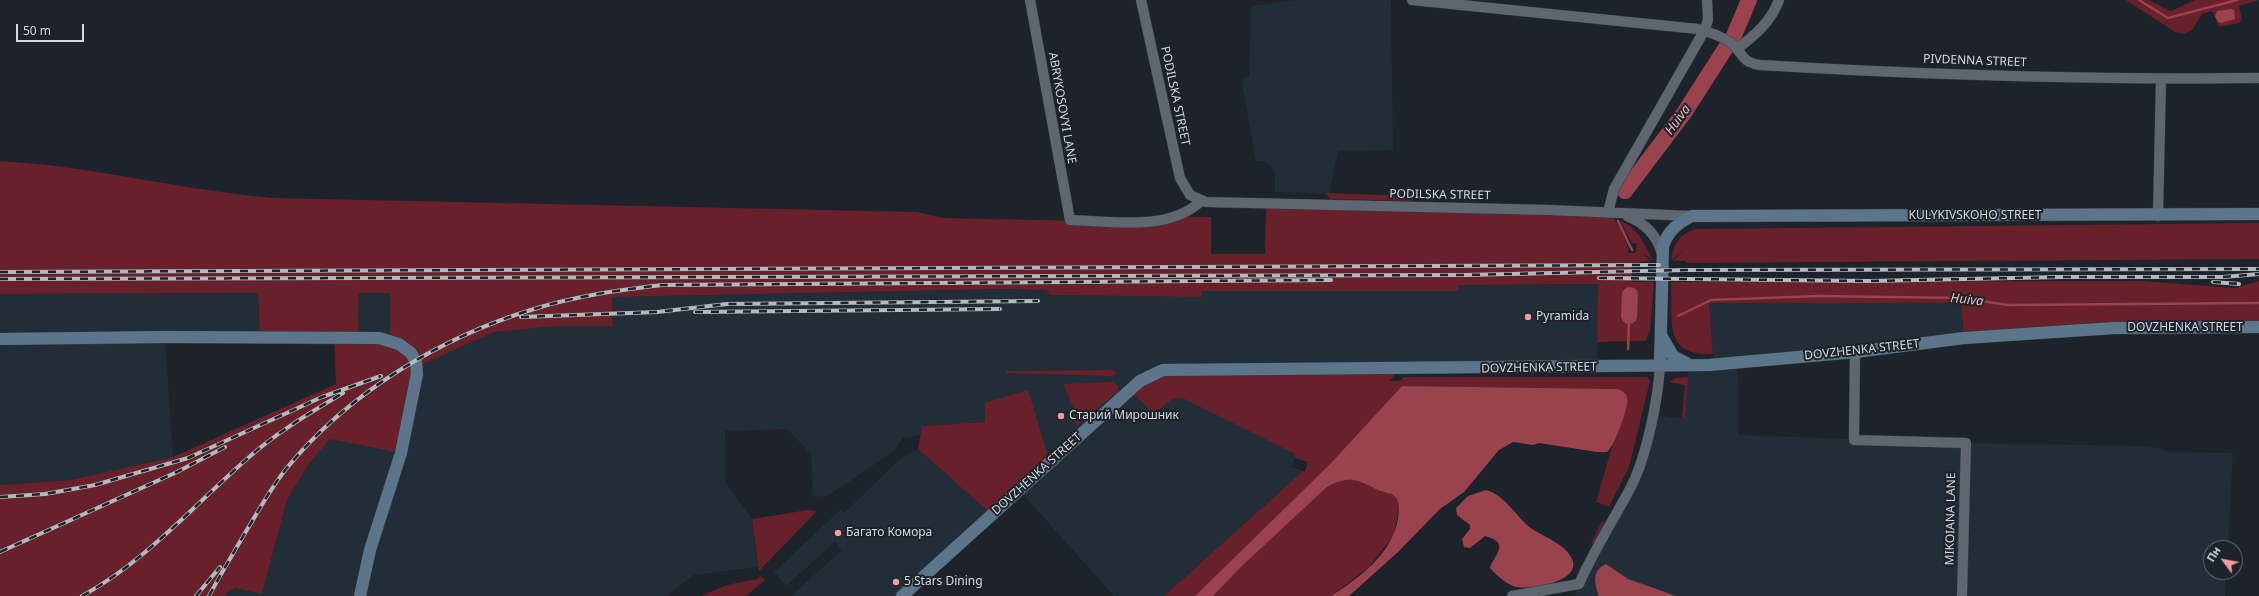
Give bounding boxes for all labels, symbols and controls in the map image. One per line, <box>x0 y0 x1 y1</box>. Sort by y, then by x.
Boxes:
scale bar <box>18 16 86 42</box>
text: 50 m <box>23 22 51 39</box>
street label: PODILSKA STREET <box>1157 45 1193 147</box>
street label: ABRYKOSOVYI LANE <box>1045 51 1079 165</box>
street label: PIVDENNA STREET <box>1923 52 2027 70</box>
water label: Huiva <box>1662 102 1694 138</box>
street label: PODILSKA STREET <box>1389 187 1491 203</box>
street label: KULYKIVSKOHO STREET <box>1909 209 2041 223</box>
water label: Huiva <box>1950 291 1984 309</box>
place label: Pyramida <box>1536 310 1589 324</box>
marker: Pyramida <box>1523 312 1533 322</box>
street label: DOVZHENKA STREET <box>2127 321 2243 335</box>
street label: DOVZHENKA STREET <box>1804 337 1920 363</box>
street label: DOVZHENKA STREET <box>1481 360 1597 376</box>
place label: Старий Мирошник <box>1069 409 1179 423</box>
marker: Старий Мирошник <box>1056 411 1066 421</box>
street label: DOVZHENKA STREET <box>989 430 1085 518</box>
street label: MIKOIANA LANE <box>1943 472 1959 566</box>
place label: Багато Комора <box>846 526 932 540</box>
marker: Багато Комора <box>833 528 843 538</box>
north arrow <box>2203 540 2243 580</box>
text: Пн <box>2203 543 2224 565</box>
place label: 5 Stars Dining <box>904 575 983 589</box>
marker: 5 Stars Dining <box>891 577 901 587</box>

